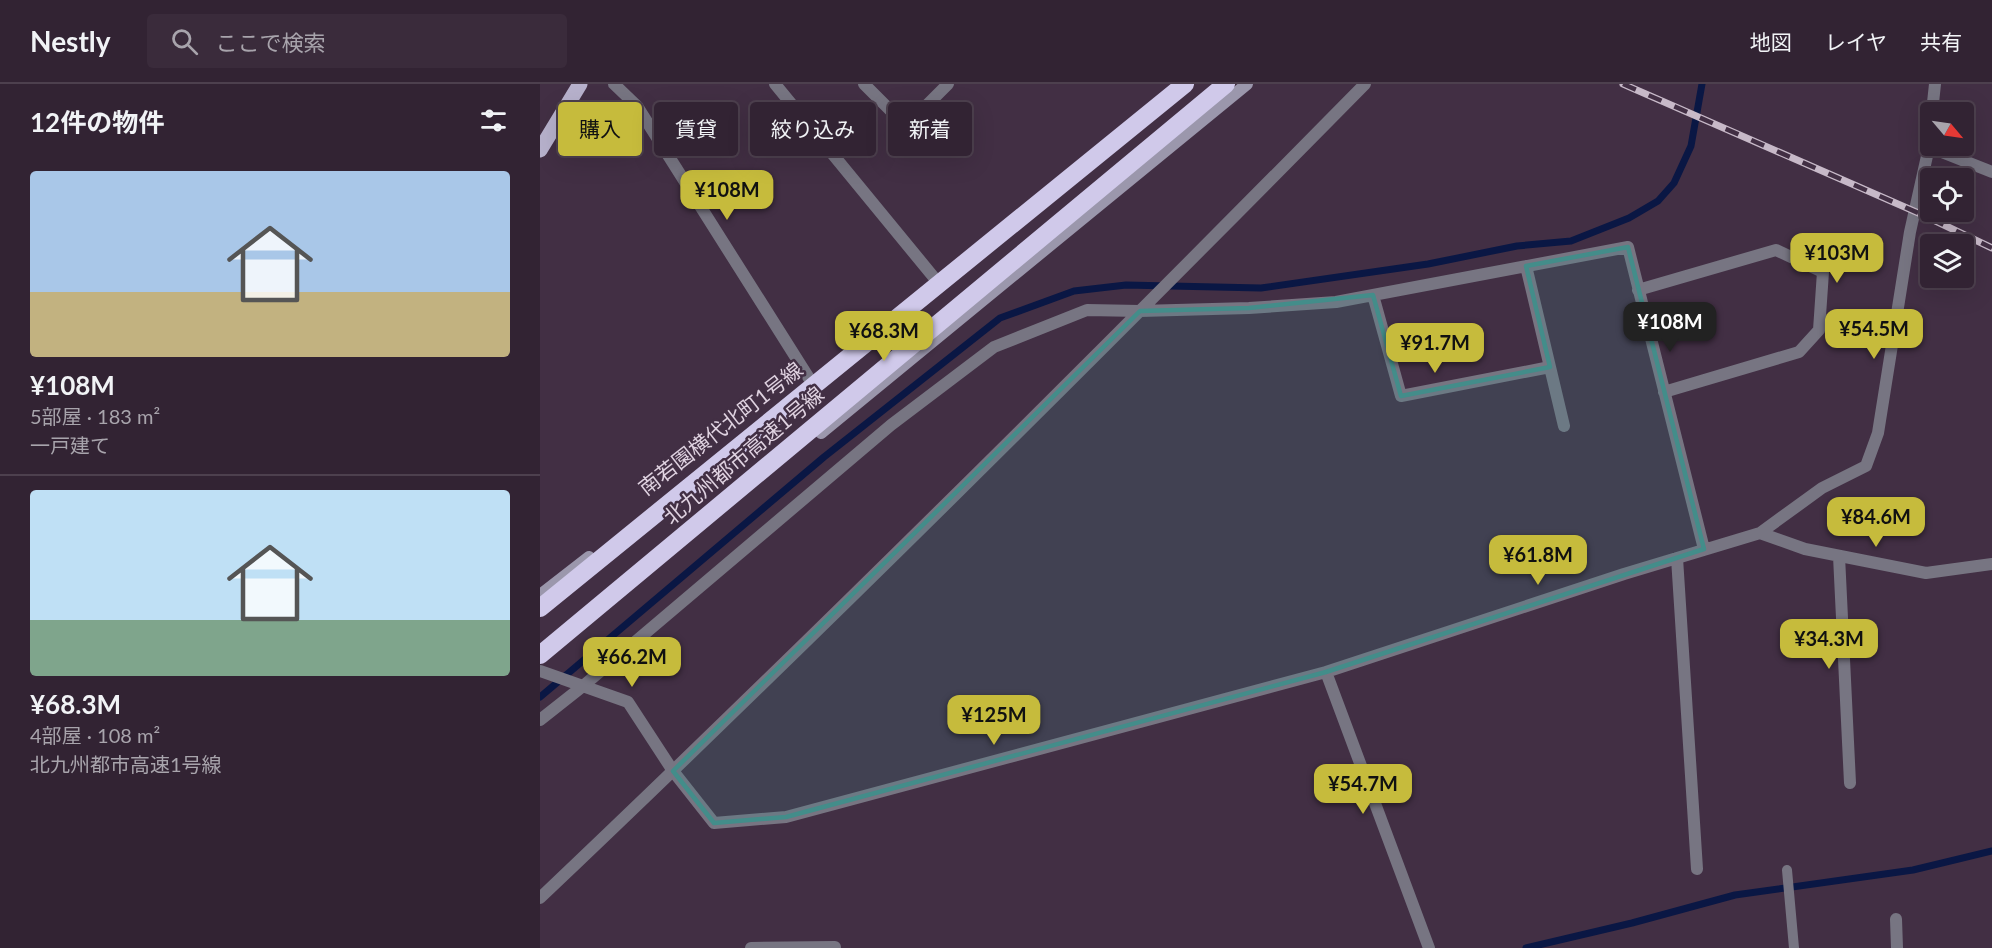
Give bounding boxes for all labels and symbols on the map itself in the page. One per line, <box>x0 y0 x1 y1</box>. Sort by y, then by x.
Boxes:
north arrow <box>1920 102 1974 156</box>
pin: ¥108M <box>685 170 769 221</box>
pin: ¥103M <box>1795 233 1879 284</box>
pin: ¥108M <box>1628 302 1712 353</box>
pin: ¥54.5M <box>1825 309 1923 360</box>
pin: ¥68.3M <box>835 311 933 362</box>
pin: ¥91.7M <box>1386 323 1484 374</box>
street label: 南若園横代北町1号線 <box>633 356 807 500</box>
street label: 北九州都市高速1号線 <box>658 381 828 529</box>
pin: ¥84.6M <box>1827 497 1925 548</box>
pin: ¥61.8M <box>1489 535 1587 586</box>
pin: ¥34.3M <box>1780 619 1878 670</box>
pin: ¥66.2M <box>583 637 681 688</box>
pin: ¥125M <box>952 695 1036 746</box>
pin: ¥54.7M <box>1314 764 1412 815</box>

